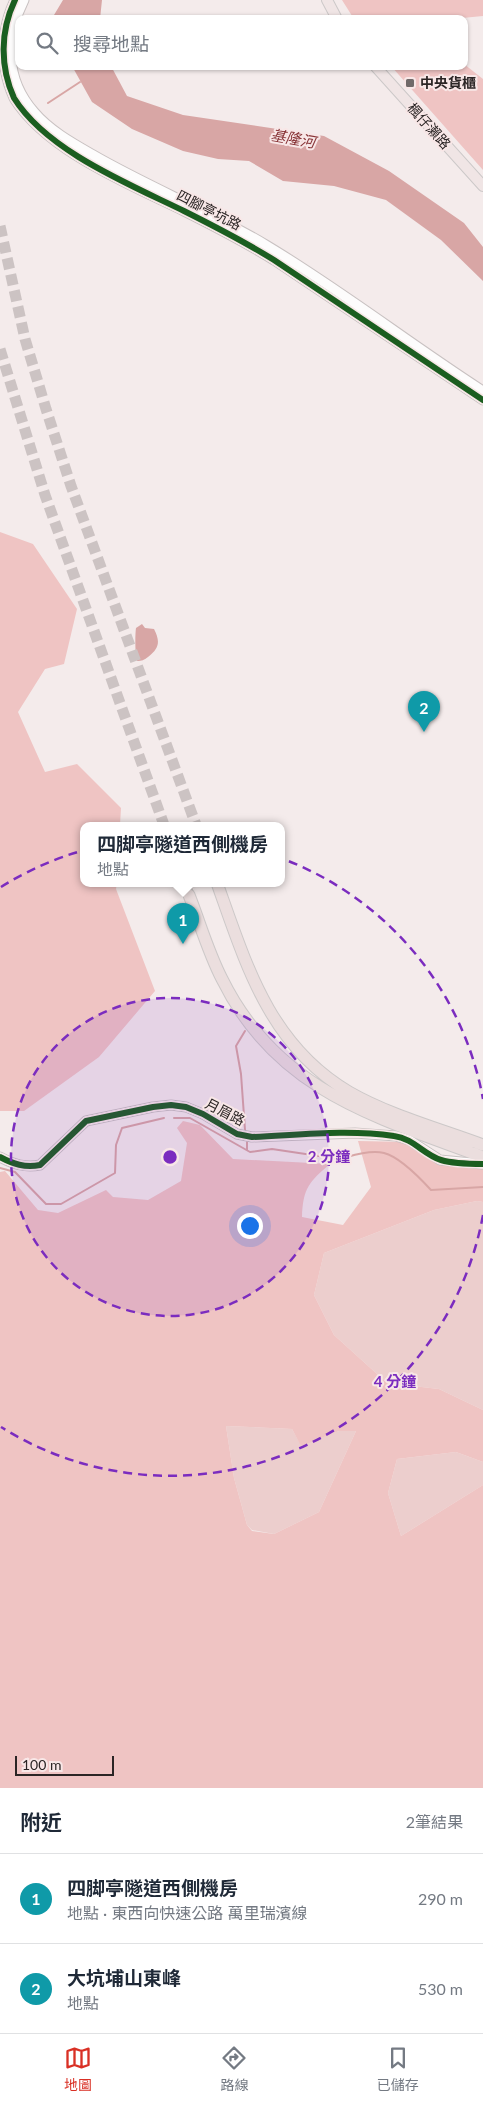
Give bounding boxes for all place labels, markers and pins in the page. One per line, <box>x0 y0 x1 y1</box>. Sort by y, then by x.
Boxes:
place label: 中央貨櫃 <box>420 74 476 91</box>
marker: 中央貨櫃 <box>404 77 416 89</box>
pin: 2 <box>408 691 440 732</box>
pin: 1 <box>167 903 199 944</box>
centre of rings <box>161 1148 179 1166</box>

